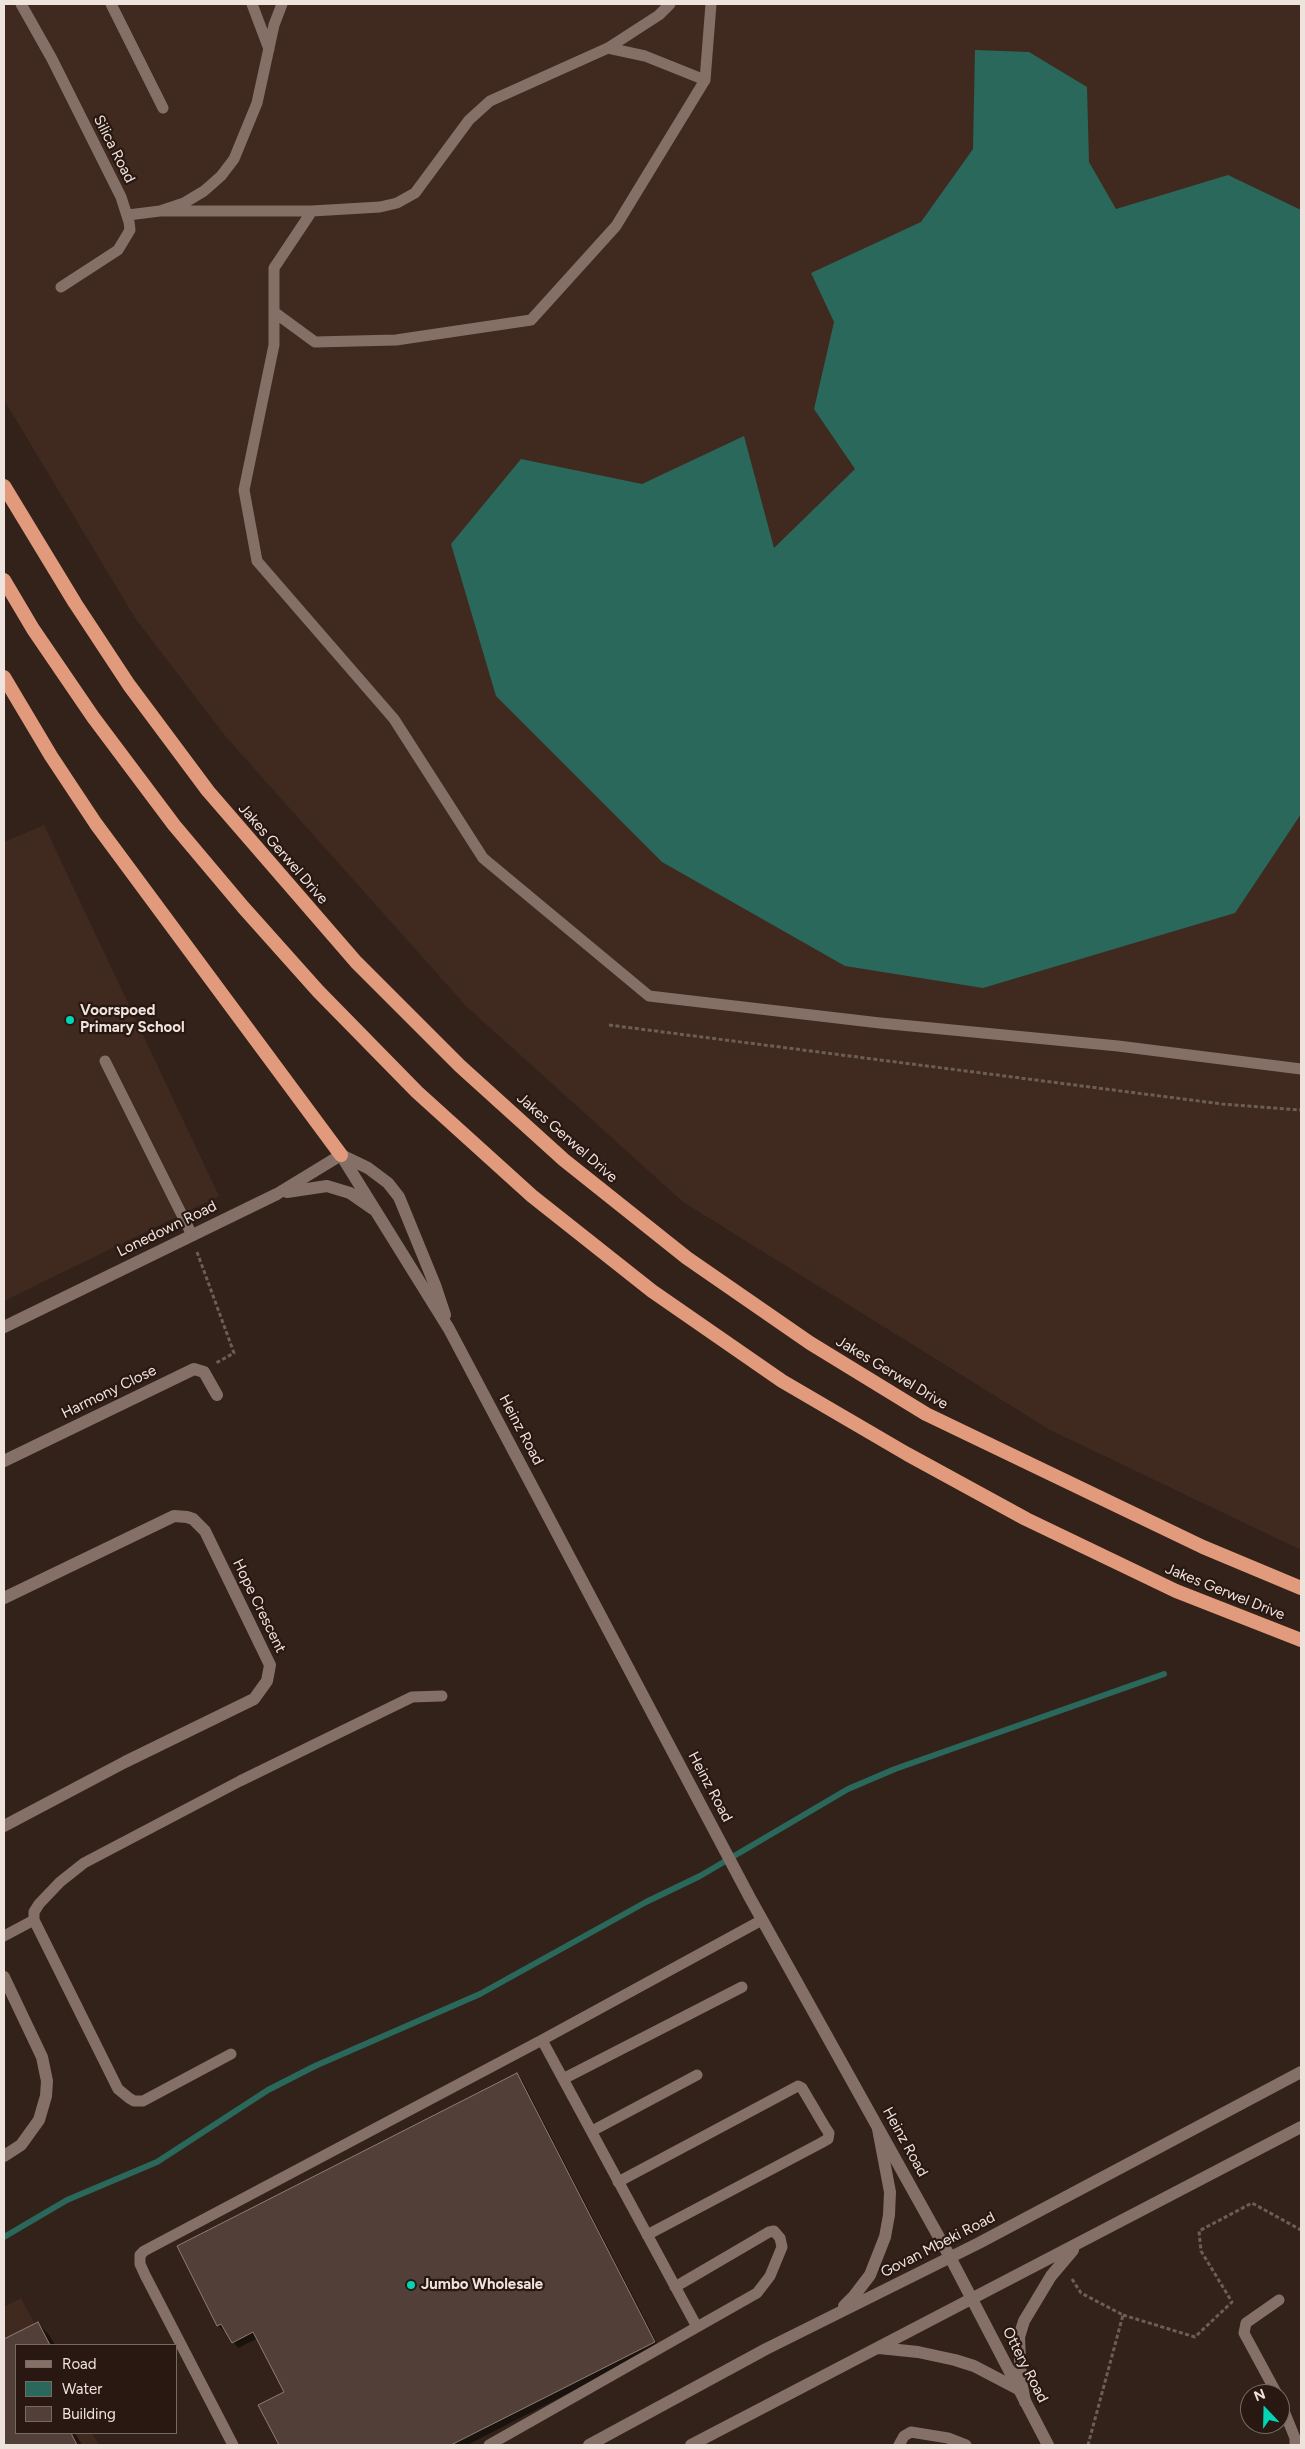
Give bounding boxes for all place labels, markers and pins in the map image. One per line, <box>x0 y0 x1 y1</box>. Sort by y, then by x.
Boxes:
place label: Voorspoed Primary School <box>80 1002 185 1037</box>
marker: Voorspoed Primary School <box>64 1014 76 1026</box>
place label: Jumbo Wholesale <box>421 2276 543 2294</box>
marker: Jumbo Wholesale <box>405 2279 417 2291</box>

